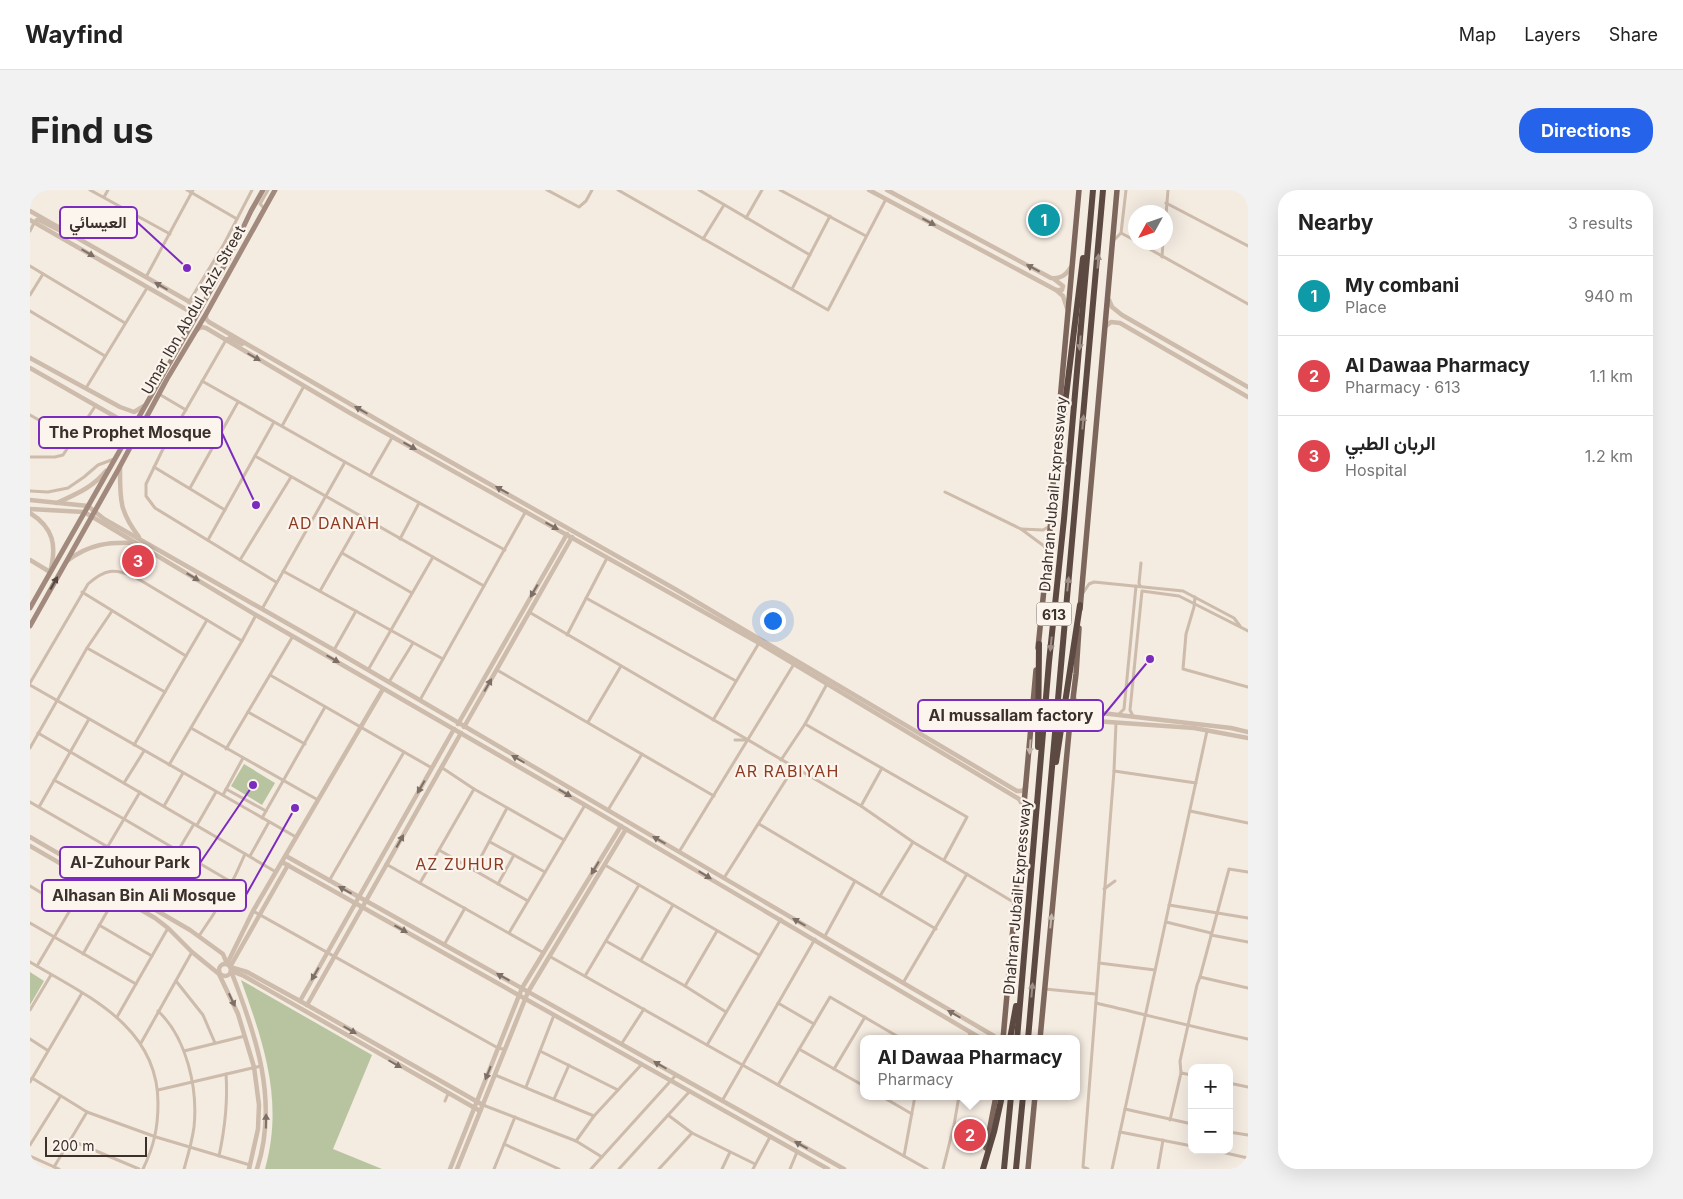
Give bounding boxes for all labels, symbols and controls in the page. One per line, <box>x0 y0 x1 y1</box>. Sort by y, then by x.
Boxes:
text: Wayfind <box>25 20 123 49</box>
text: Map <box>1459 24 1496 45</box>
text: Layers <box>1524 24 1581 45</box>
text: Share <box>1609 24 1658 45</box>
button: Directions <box>1519 108 1653 153</box>
text: Find us <box>30 109 154 151</box>
pin: 1 <box>1028 201 1060 239</box>
north arrow <box>1128 205 1173 250</box>
callout: العيسائي <box>60 207 137 238</box>
text: Nearby <box>1298 210 1373 235</box>
text: العيسائي <box>69 212 127 236</box>
text: 3 results <box>1568 213 1633 233</box>
one-way arrow <box>921 218 936 226</box>
street label: Umar Ibn Abdul Aziz Street <box>137 222 249 398</box>
one-way arrow <box>81 249 94 258</box>
one-way arrow <box>1094 252 1102 268</box>
one-way arrow <box>1025 264 1040 272</box>
text: My combani <box>1345 274 1459 297</box>
one-way arrow <box>154 282 169 290</box>
text: 1 <box>1311 286 1317 306</box>
text: 940 m <box>1584 286 1633 306</box>
text: Place <box>1345 297 1387 317</box>
one-way arrow <box>1075 335 1083 351</box>
one-way arrow <box>248 352 261 361</box>
text: Al Dawaa Pharmacy <box>1345 354 1530 377</box>
text: 2 <box>1309 366 1319 386</box>
text: 1.1 km <box>1589 366 1633 386</box>
text: Pharmacy · 613 <box>1345 377 1461 397</box>
street label: Dhahran Jubail Expressway <box>1035 395 1071 593</box>
one-way arrow <box>354 405 367 414</box>
one-way arrow <box>1079 414 1087 430</box>
callout: The Prophet Mosque <box>39 417 222 448</box>
text: The Prophet Mosque <box>49 422 211 442</box>
text: الربان الطبي <box>1345 432 1436 455</box>
one-way arrow <box>404 442 417 451</box>
text: 3 <box>1309 446 1319 466</box>
text: 1.2 km <box>1585 446 1633 466</box>
text: Hospital <box>1345 460 1407 480</box>
one-way arrow <box>494 486 509 494</box>
district label: AD DANAH <box>288 513 380 533</box>
one-way arrow <box>545 522 560 530</box>
pin: 3 <box>122 542 154 580</box>
one-way arrow <box>186 572 199 581</box>
one-way arrow <box>49 576 58 590</box>
one-way arrow <box>1064 576 1072 592</box>
one-way arrow <box>529 585 538 598</box>
road number: 613 <box>1036 602 1072 626</box>
your location <box>760 608 786 634</box>
one-way arrow <box>1046 637 1054 653</box>
one-way arrow <box>326 655 340 663</box>
one-way arrow <box>484 677 492 692</box>
callout: Al mussallam factory <box>918 700 1103 731</box>
text: Al mussallam factory <box>929 705 1094 725</box>
one-way arrow <box>1025 739 1033 755</box>
one-way arrow <box>512 754 525 763</box>
district label: AR RABIYAH <box>735 761 839 781</box>
one-way arrow <box>417 780 426 793</box>
one-way arrow <box>557 789 572 797</box>
street label: Dhahran Jubail Expressway <box>999 798 1035 996</box>
one-way arrow <box>395 834 404 847</box>
one-way arrow <box>652 836 665 845</box>
callout: Al-Zuhour Park <box>60 847 200 878</box>
text: Al-Zuhour Park <box>70 852 191 872</box>
district label: AZ ZUHUR <box>415 854 505 874</box>
one-way arrow <box>591 861 600 874</box>
one-way arrow <box>698 871 711 880</box>
callout: Alhasan Bin Ali Mosque <box>42 880 246 911</box>
text: Alhasan Bin Ali Mosque <box>52 885 236 905</box>
one-way arrow <box>338 886 353 894</box>
one-way arrow <box>1047 912 1055 928</box>
one-way arrow <box>792 918 807 926</box>
one-way arrow <box>393 925 408 933</box>
one-way arrow <box>311 967 320 980</box>
one-way arrow <box>496 973 509 982</box>
one-way arrow <box>1028 982 1036 998</box>
one-way arrow <box>228 993 236 1008</box>
one-way arrow <box>948 1009 961 1018</box>
one-way arrow <box>343 1026 358 1034</box>
popup <box>860 1035 1080 1100</box>
text: Al Dawaa Pharmacy <box>878 1046 1062 1069</box>
one-way arrow <box>389 1059 402 1068</box>
one-way arrow <box>652 1061 667 1069</box>
map controls <box>1188 1064 1233 1154</box>
button: + <box>1188 1064 1233 1109</box>
one-way arrow <box>483 1066 491 1080</box>
text: Pharmacy <box>878 1069 953 1089</box>
button: − <box>1188 1109 1233 1154</box>
one-way arrow <box>263 1113 271 1129</box>
pin: 2 <box>954 1116 986 1154</box>
scale bar <box>45 1134 148 1157</box>
text: 200 m <box>52 1137 94 1154</box>
one-way arrow <box>794 1141 809 1149</box>

